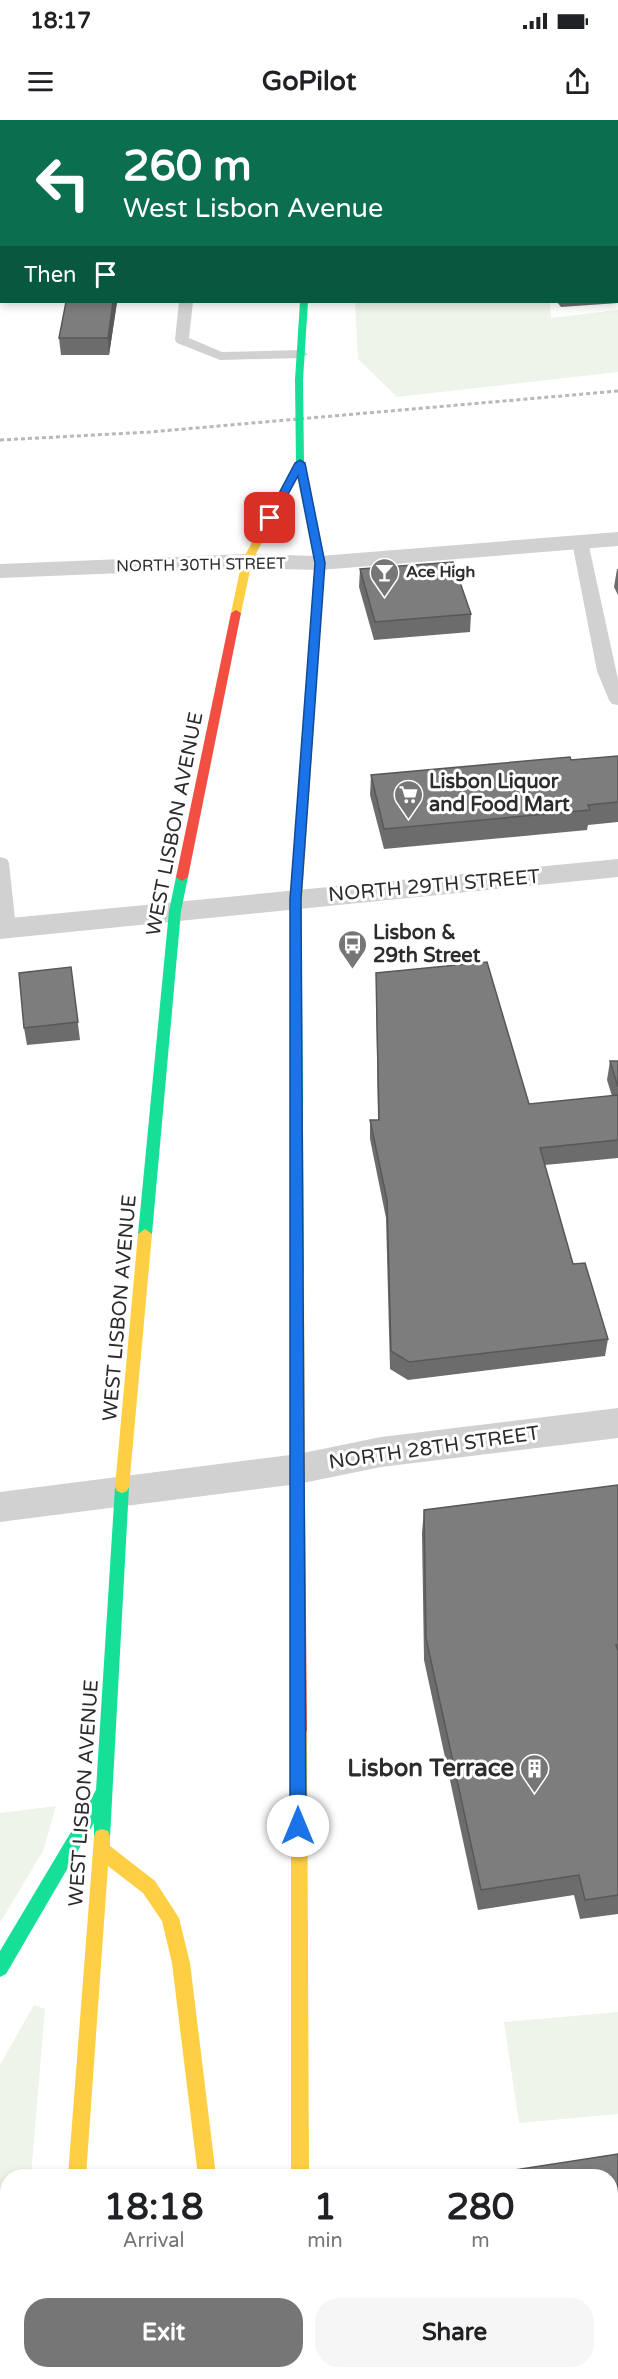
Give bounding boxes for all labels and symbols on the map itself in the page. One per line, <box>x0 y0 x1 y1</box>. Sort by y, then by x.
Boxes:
pin <box>244 492 295 543</box>
street label: NORTH 30TH STREET <box>116 554 286 576</box>
bar icon: Ace High <box>369 556 401 598</box>
place label: Ace High <box>406 562 475 582</box>
street label: WEST LISBON AVENUE <box>142 710 208 938</box>
place label: Lisbon Liquor and Food Mart <box>429 770 570 817</box>
supermarket icon: Lisbon Liquor and Food Mart <box>392 778 424 820</box>
street label: NORTH 29TH STREET <box>327 865 541 907</box>
place label: Lisbon & 29th Street <box>373 921 481 968</box>
bus stop icon: Lisbon & 29th Street <box>336 928 368 970</box>
street label: WEST LISBON AVENUE <box>98 1194 142 1422</box>
street label: NORTH 28TH STREET <box>327 1421 541 1475</box>
street label: WEST LISBON AVENUE <box>64 1679 104 1907</box>
building icon: Lisbon Terrace <box>519 1752 551 1794</box>
place label: Lisbon Terrace <box>347 1754 514 1783</box>
position arrow <box>266 1794 330 1858</box>

